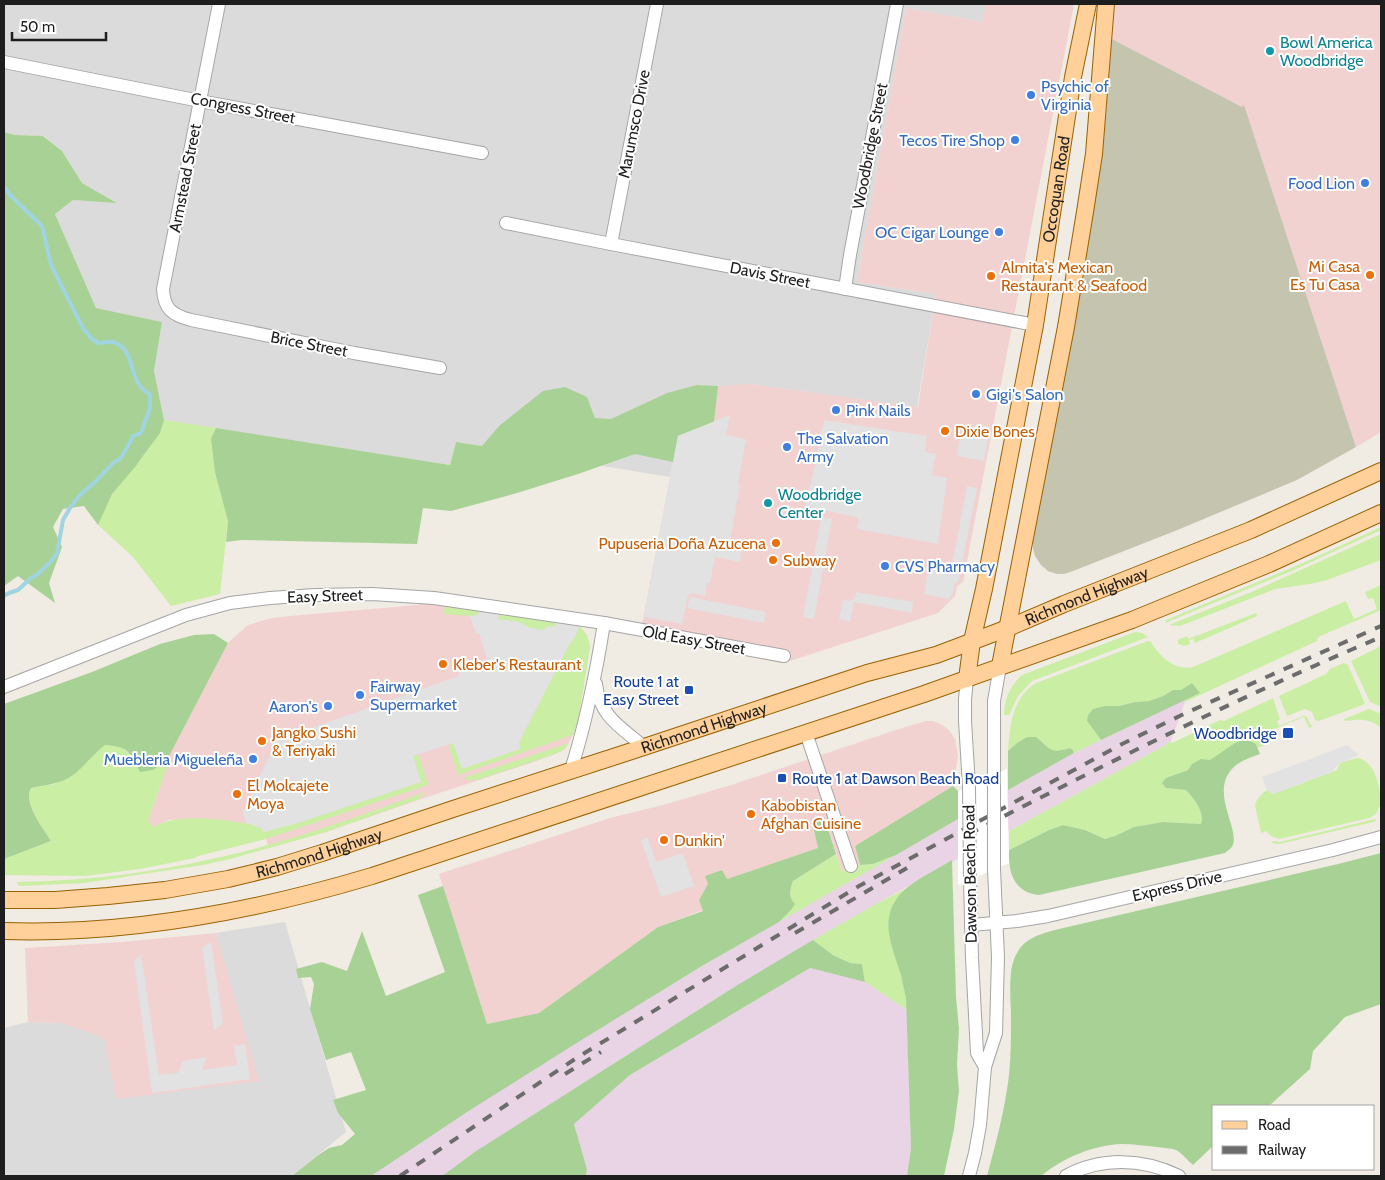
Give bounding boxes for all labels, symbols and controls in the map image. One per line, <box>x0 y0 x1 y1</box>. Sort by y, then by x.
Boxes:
scale bar <box>12 10 106 42</box>
text: 50 m <box>20 18 55 36</box>
place label: Bowl America Woodbridge <box>1280 33 1373 70</box>
marker: Bowl America Woodbridge <box>1264 45 1276 57</box>
street label: Marumsco Drive <box>614 68 654 180</box>
place label: Psychic of Virginia <box>1041 77 1109 114</box>
street label: Woodbridge Street <box>848 81 892 211</box>
street label: Congress Street <box>189 89 298 128</box>
marker: Psychic of Virginia <box>1025 89 1037 101</box>
street label: Armstead Street <box>165 121 205 234</box>
place label: Tecos Tire Shop <box>899 131 1005 150</box>
marker: Tecos Tire Shop <box>1009 134 1021 146</box>
street label: Occoquan Road <box>1038 135 1073 244</box>
place label: Food Lion <box>1288 174 1355 193</box>
marker: Food Lion <box>1359 177 1371 189</box>
place label: OC Cigar Lounge <box>875 223 989 242</box>
marker: OC Cigar Lounge <box>993 226 1005 238</box>
place label: Mi Casa Es Tu Casa <box>1290 257 1360 294</box>
street label: Davis Street <box>728 258 812 292</box>
place label: Almita's Mexican Restaurant & Seafood <box>1001 258 1147 295</box>
marker: Mi Casa Es Tu Casa <box>1364 269 1376 281</box>
marker: Almita's Mexican Restaurant & Seafood <box>985 270 997 282</box>
street label: Brice Street <box>269 327 350 361</box>
place label: Gigi's Salon <box>986 385 1063 404</box>
marker: Gigi's Salon <box>970 388 982 400</box>
place label: Pink Nails <box>846 401 911 420</box>
marker: Pink Nails <box>830 404 842 416</box>
place label: Dixie Bones <box>955 422 1035 441</box>
marker: Dixie Bones <box>939 425 951 437</box>
place label: The Salvation Army <box>797 429 888 466</box>
marker: The Salvation Army <box>781 441 793 453</box>
place label: Woodbridge Center <box>778 485 861 522</box>
marker: Woodbridge Center <box>762 497 774 509</box>
place label: Pupuseria Doña Azucena <box>598 534 766 553</box>
marker: Pupuseria Doña Azucena <box>770 537 782 549</box>
place label: Subway <box>783 551 836 570</box>
marker: Subway <box>767 554 779 566</box>
place label: CVS Pharmacy <box>895 557 995 576</box>
marker: CVS Pharmacy <box>879 560 891 572</box>
street label: Richmond Highway <box>1022 562 1151 629</box>
street label: Easy Street <box>287 585 364 607</box>
street label: Old Easy Street <box>641 622 748 659</box>
place label: Kleber's Restaurant <box>453 655 582 674</box>
marker: Kleber's Restaurant <box>437 658 449 670</box>
place label: Route 1 at Easy Street <box>603 672 680 709</box>
place label: Fairway Supermarket <box>370 677 458 714</box>
marker: Route 1 at Easy Street <box>683 684 695 696</box>
marker: Fairway Supermarket <box>354 689 366 701</box>
place label: Aaron's <box>269 697 318 716</box>
street label: Richmond Highway <box>638 697 769 757</box>
marker: Aaron's <box>322 700 334 712</box>
place label: Jangko Sushi & Teriyaki <box>271 723 356 760</box>
place label: Woodbridge <box>1194 724 1277 743</box>
marker: Woodbridge <box>1281 726 1295 740</box>
marker: Jangko Sushi & Teriyaki <box>256 735 268 747</box>
place label: Muebleria Migueleña <box>104 750 243 769</box>
marker: Muebleria Migueleña <box>247 753 259 765</box>
place label: Route 1 at Dawson Beach Road <box>792 769 999 788</box>
marker: Route 1 at Dawson Beach Road <box>776 772 788 784</box>
place label: El Molcajete Moya <box>247 776 329 813</box>
marker: El Molcajete Moya <box>231 788 243 800</box>
place label: Kabobistan Afghan Cuisine <box>761 796 861 833</box>
street label: Dawson Beach Road <box>959 805 981 943</box>
marker: Kabobistan Afghan Cuisine <box>745 808 757 820</box>
street label: Richmond Highway <box>254 824 384 881</box>
place label: Dunkin' <box>674 831 725 850</box>
marker: Dunkin' <box>658 834 670 846</box>
street label: Express Drive <box>1130 866 1224 906</box>
legend <box>1212 1105 1375 1170</box>
text: Road <box>1258 1116 1291 1134</box>
text: Railway <box>1258 1141 1307 1159</box>

